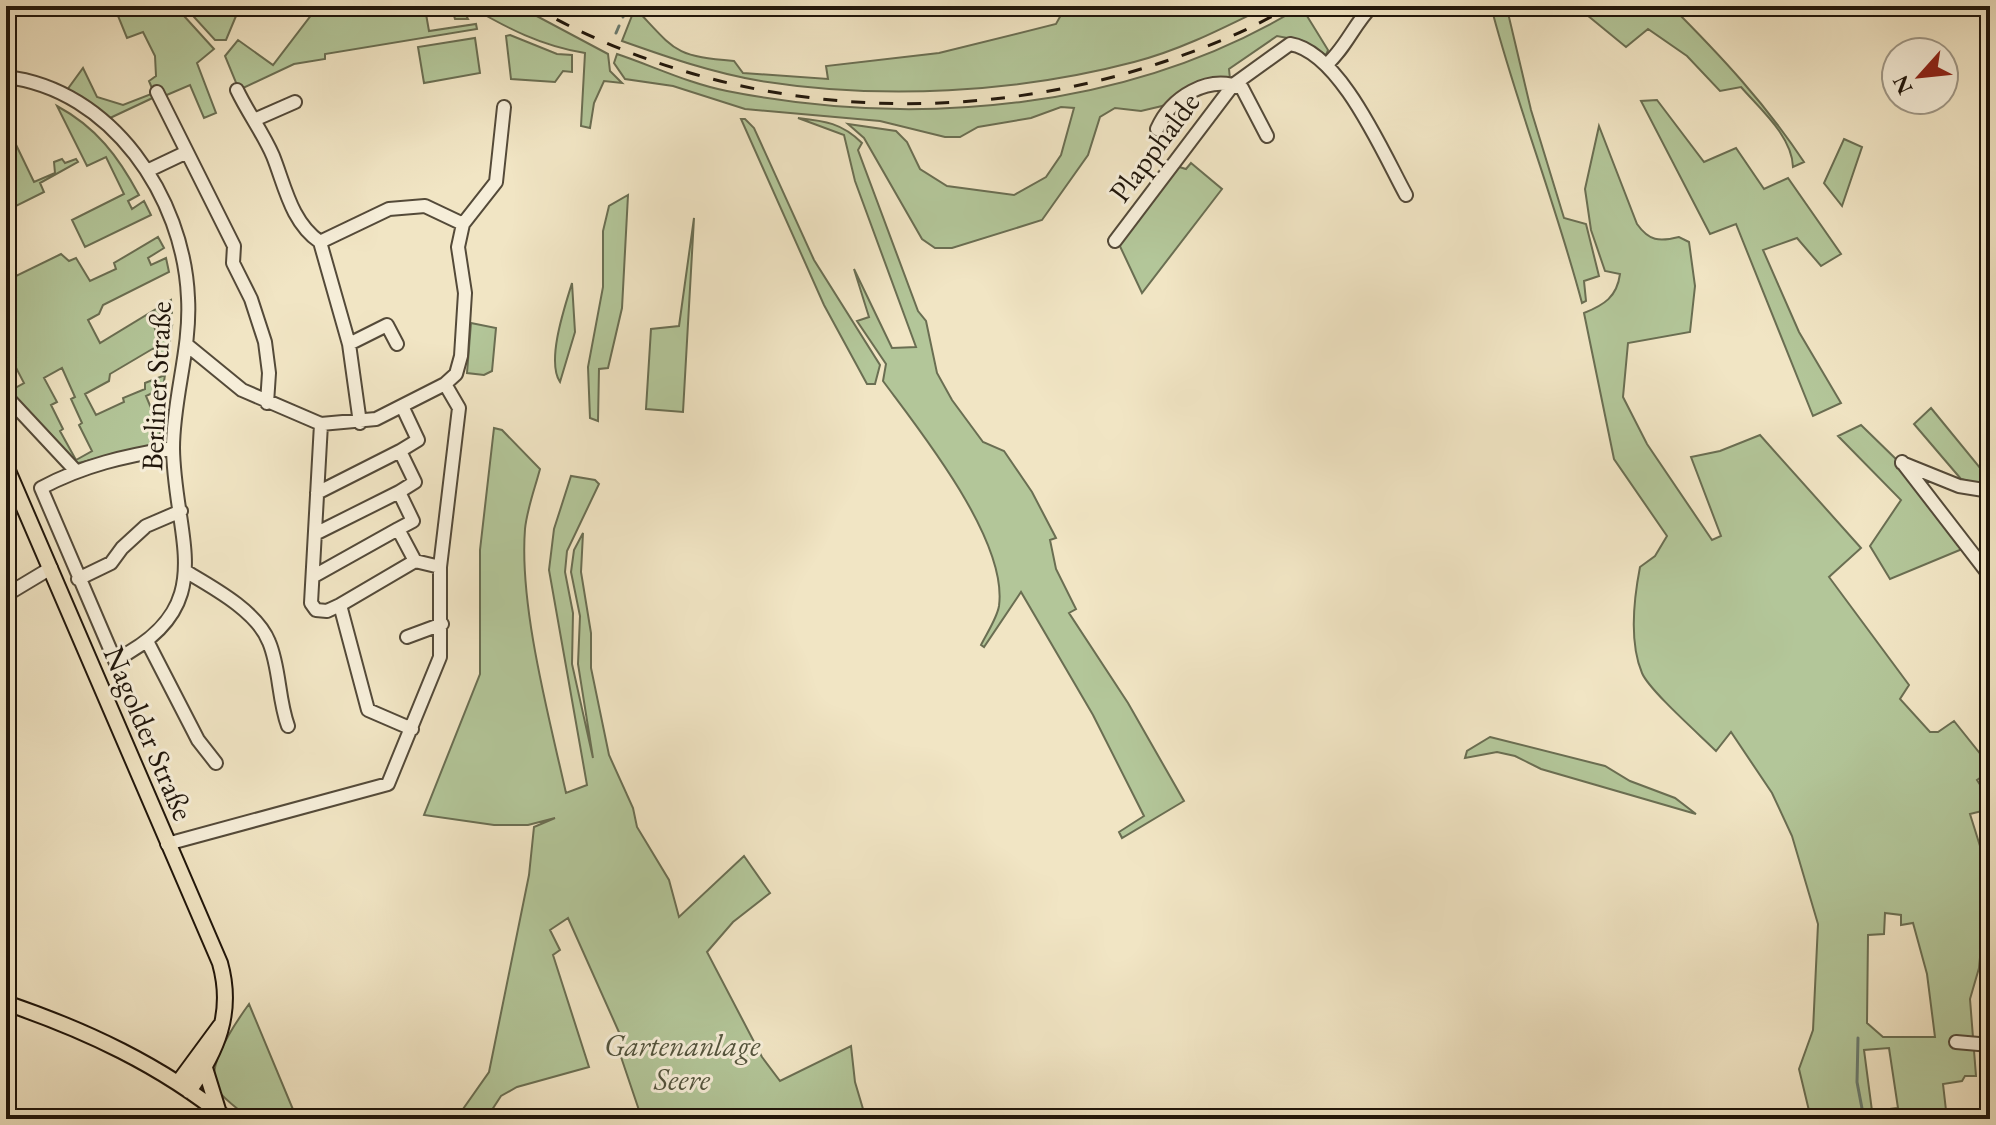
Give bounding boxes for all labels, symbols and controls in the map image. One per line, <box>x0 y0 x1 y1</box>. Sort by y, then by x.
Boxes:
north arrow <box>1880 36 1960 116</box>
text: N <box>1886 70 1920 99</box>
street label: Plapphalde <box>1100 84 1208 210</box>
street label: Berliner Straße <box>132 300 180 472</box>
street label: Nagolder Straße <box>95 640 203 826</box>
park label: Gartenanlage Seere <box>604 1026 761 1099</box>

